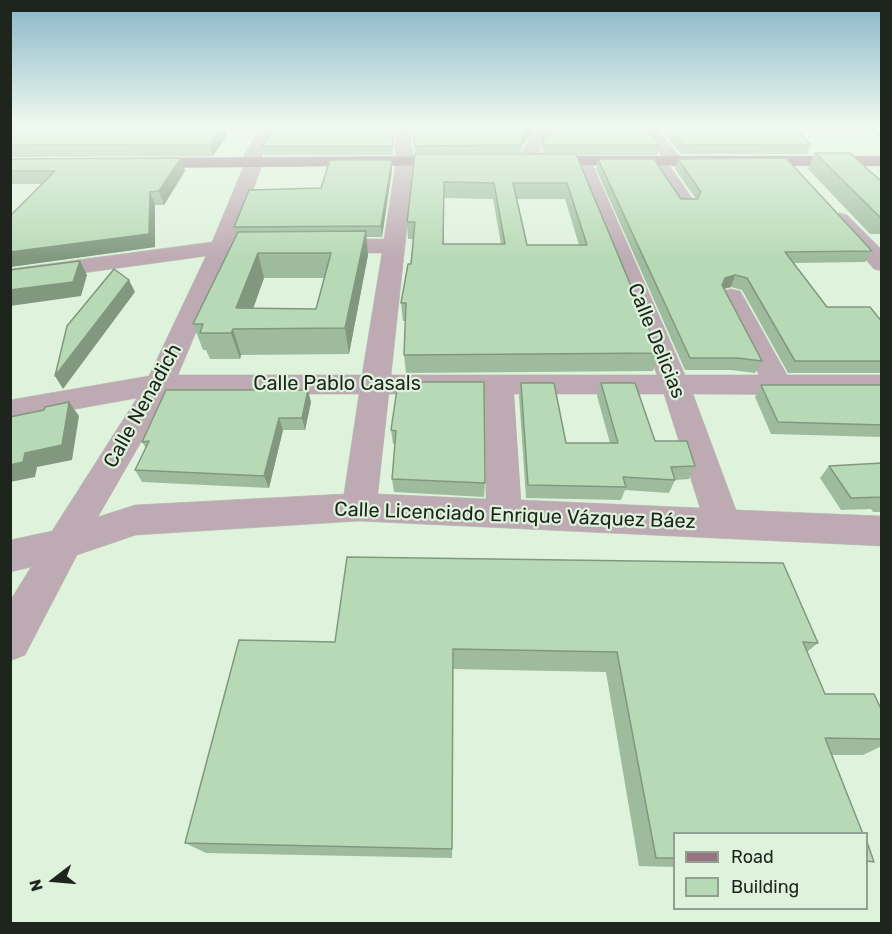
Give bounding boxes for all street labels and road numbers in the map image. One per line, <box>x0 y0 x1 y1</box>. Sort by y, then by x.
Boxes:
street label: Calle Delicias <box>622 280 690 402</box>
street label: Calle Nenadich <box>99 340 187 472</box>
street label: Calle Pablo Casals <box>253 372 421 396</box>
street label: Calle Licenciado Enrique Vázquez Báez <box>334 498 696 534</box>

